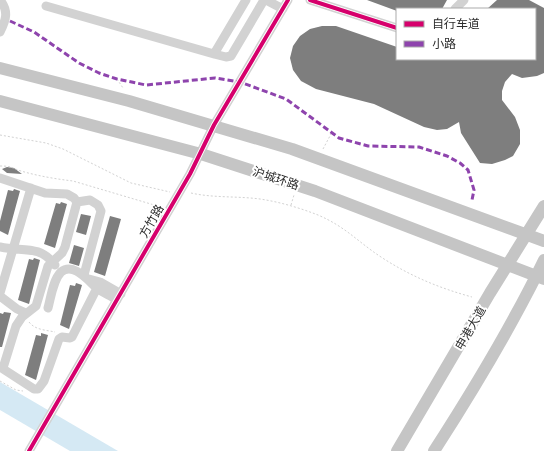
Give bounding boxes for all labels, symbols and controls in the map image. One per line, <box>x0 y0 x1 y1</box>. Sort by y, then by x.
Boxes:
legend <box>396 8 536 60</box>
text: 自行车道 <box>432 16 480 31</box>
text: 小路 <box>432 36 456 51</box>
street label: 沪城环路 <box>251 163 301 193</box>
street label: 方竹路 <box>136 202 166 240</box>
street label: 申港大道 <box>452 303 488 353</box>

